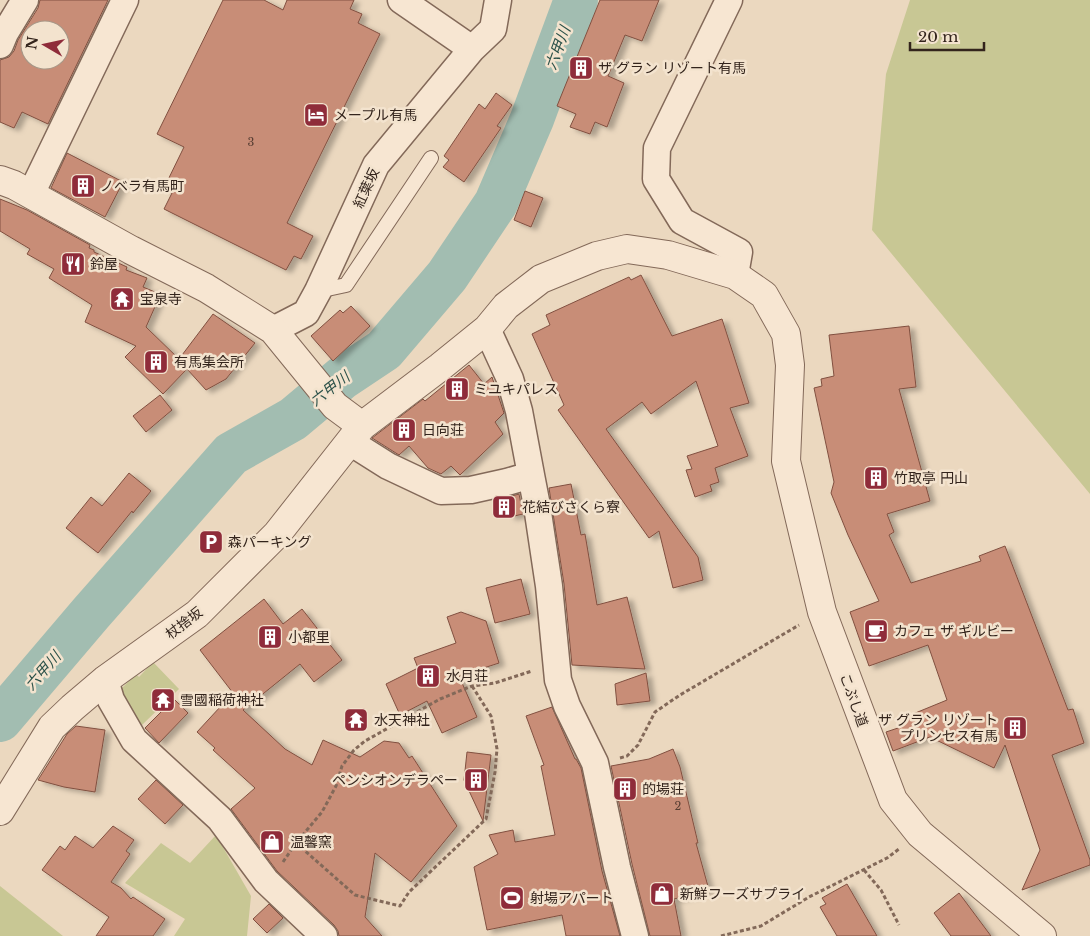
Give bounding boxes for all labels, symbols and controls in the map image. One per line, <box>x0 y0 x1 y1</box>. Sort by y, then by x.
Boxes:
north arrow <box>20 20 70 70</box>
scale bar <box>910 20 984 52</box>
water label: 六甲川 <box>541 22 575 72</box>
text: 20 m <box>918 27 958 46</box>
text: N <box>22 35 42 51</box>
building icon: ザ グラン リゾート有馬 <box>568 55 594 81</box>
place label: ザ グラン リゾート有馬 <box>598 59 746 77</box>
hotel icon: メープル有馬 <box>303 102 329 128</box>
place label: メープル有馬 <box>334 106 417 124</box>
house number: 3 <box>248 135 255 149</box>
street label: 紅葉坂 <box>349 165 383 211</box>
building icon: ノベラ有馬町 <box>70 173 96 199</box>
place label: ノベラ有馬町 <box>100 177 184 195</box>
restaurant icon: 鈴屋 <box>60 251 86 277</box>
place label: 鈴屋 <box>90 255 118 273</box>
temple icon: 宝泉寺 <box>109 286 135 312</box>
place label: 宝泉寺 <box>140 290 182 308</box>
building icon: 有馬集会所 <box>143 349 169 375</box>
place label: 有馬集会所 <box>174 353 244 371</box>
water label: 六甲川 <box>306 366 355 410</box>
building icon: ミユキパレス <box>444 376 470 402</box>
place label: ミユキパレス <box>474 380 558 398</box>
building icon: 日向荘 <box>391 417 417 443</box>
place label: 日向荘 <box>422 421 464 439</box>
building icon: 竹取亭 円山 <box>863 465 889 491</box>
place label: 竹取亭 円山 <box>894 469 968 487</box>
building icon: 花結びさくら寮 <box>491 494 517 520</box>
place label: 花結びさくら寮 <box>522 498 620 516</box>
parking icon: 森パーキング <box>198 529 224 555</box>
place label: 森パーキング <box>228 533 312 551</box>
street label: 杖捨坂 <box>162 603 206 643</box>
cafe icon: カフェ ザ ギルビー <box>863 618 889 644</box>
place label: カフェ ザ ギルビー <box>894 622 1014 640</box>
building icon: 小都里 <box>257 624 283 650</box>
place label: 小都里 <box>288 628 330 646</box>
water label: 六甲川 <box>21 646 66 694</box>
building icon: 水月荘 <box>415 663 441 689</box>
place label: 水月荘 <box>446 667 488 685</box>
street label: こぶし道 <box>836 671 872 729</box>
temple icon: 雪國稲荷神社 <box>150 687 176 713</box>
place label: 雪國稲荷神社 <box>180 691 264 709</box>
temple icon: 水天神社 <box>343 707 369 733</box>
place label: 水天神社 <box>374 711 430 729</box>
place label: ザ グラン リゾート プリンセス有馬 <box>878 711 998 745</box>
building icon: ザ グラン リゾート プリンセス有馬 <box>1002 715 1028 741</box>
building icon: ペンシオンデラペー <box>463 767 489 793</box>
place label: ペンシオンデラペー <box>332 771 458 789</box>
building icon: 的場荘 <box>612 776 638 802</box>
place label: 的場荘 <box>642 780 684 798</box>
house number: 2 <box>675 799 682 813</box>
shop icon: 温馨窯 <box>259 829 285 855</box>
place label: 温馨窯 <box>290 833 332 851</box>
shop icon: 新鮮フーズサプライ <box>649 881 675 907</box>
sports icon: 射場アパート <box>499 885 525 911</box>
place label: 新鮮フーズサプライ <box>680 885 805 903</box>
place label: 射場アパート <box>530 889 614 907</box>

